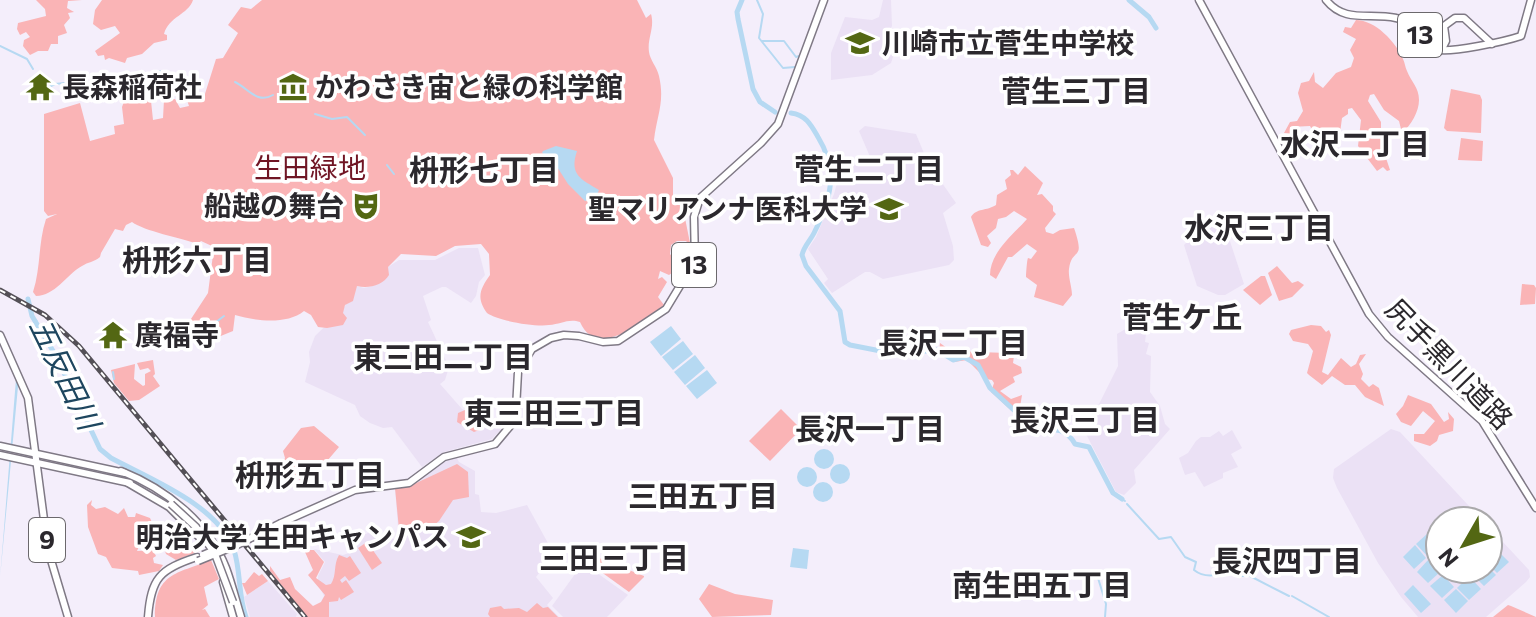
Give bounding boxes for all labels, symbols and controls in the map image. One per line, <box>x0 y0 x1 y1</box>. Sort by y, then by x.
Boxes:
road number: 13 <box>1398 13 1442 57</box>
place label: 川崎市立菅生中学校 <box>882 25 1134 59</box>
school or university icon: 川崎市立菅生中学校 <box>845 28 875 58</box>
place label: 長森稲荷社 <box>62 69 202 103</box>
place label: かわさき宙と緑の科学館 <box>315 69 623 103</box>
district label: 菅生三丁目 <box>1001 71 1151 108</box>
temple icon: 長森稲荷社 <box>25 72 55 102</box>
museum icon: かわさき宙と緑の科学館 <box>278 72 308 102</box>
district label: 水沢二丁目 <box>1280 124 1430 161</box>
district label: 菅生二丁目 <box>794 149 944 186</box>
park label: 生田緑地 <box>254 150 366 184</box>
district label: 枡形七丁目 <box>409 150 559 187</box>
place label: 船越の舞台 <box>204 188 344 222</box>
theatre icon: 船越の舞台 <box>351 191 381 221</box>
place label: 聖マリアンナ医科大学 <box>588 191 867 225</box>
school or university icon: 聖マリアンナ医科大学 <box>874 194 904 224</box>
district label: 水沢三丁目 <box>1184 208 1334 245</box>
district label: 枡形六丁目 <box>122 240 272 277</box>
road number: 13 <box>672 243 716 287</box>
street label: 尻手黒川道路 <box>1379 291 1520 436</box>
district label: 菅生ケ丘 <box>1122 297 1242 334</box>
water label: 五反田川 <box>23 311 110 438</box>
place label: 廣福寺 <box>135 317 219 351</box>
temple icon: 廣福寺 <box>98 320 128 350</box>
district label: 長沢二丁目 <box>878 323 1028 360</box>
district label: 東三田二丁目 <box>353 337 533 374</box>
district label: 東三田三丁目 <box>464 393 644 430</box>
district label: 長沢三丁目 <box>1010 400 1160 437</box>
district label: 長沢一丁目 <box>795 409 945 446</box>
district label: 枡形五丁目 <box>235 455 385 492</box>
district label: 三田五丁目 <box>628 476 778 513</box>
north arrow <box>1424 505 1504 585</box>
road number: 9 <box>29 518 65 562</box>
place label: 明治大学 生田キャンパス <box>136 519 449 553</box>
school or university icon: 明治大学 生田キャンパス <box>456 522 486 552</box>
district label: 三田三丁目 <box>539 538 689 575</box>
district label: 長沢四丁目 <box>1212 541 1362 578</box>
text: N <box>1432 543 1464 573</box>
district label: 南生田五丁目 <box>952 565 1132 602</box>

